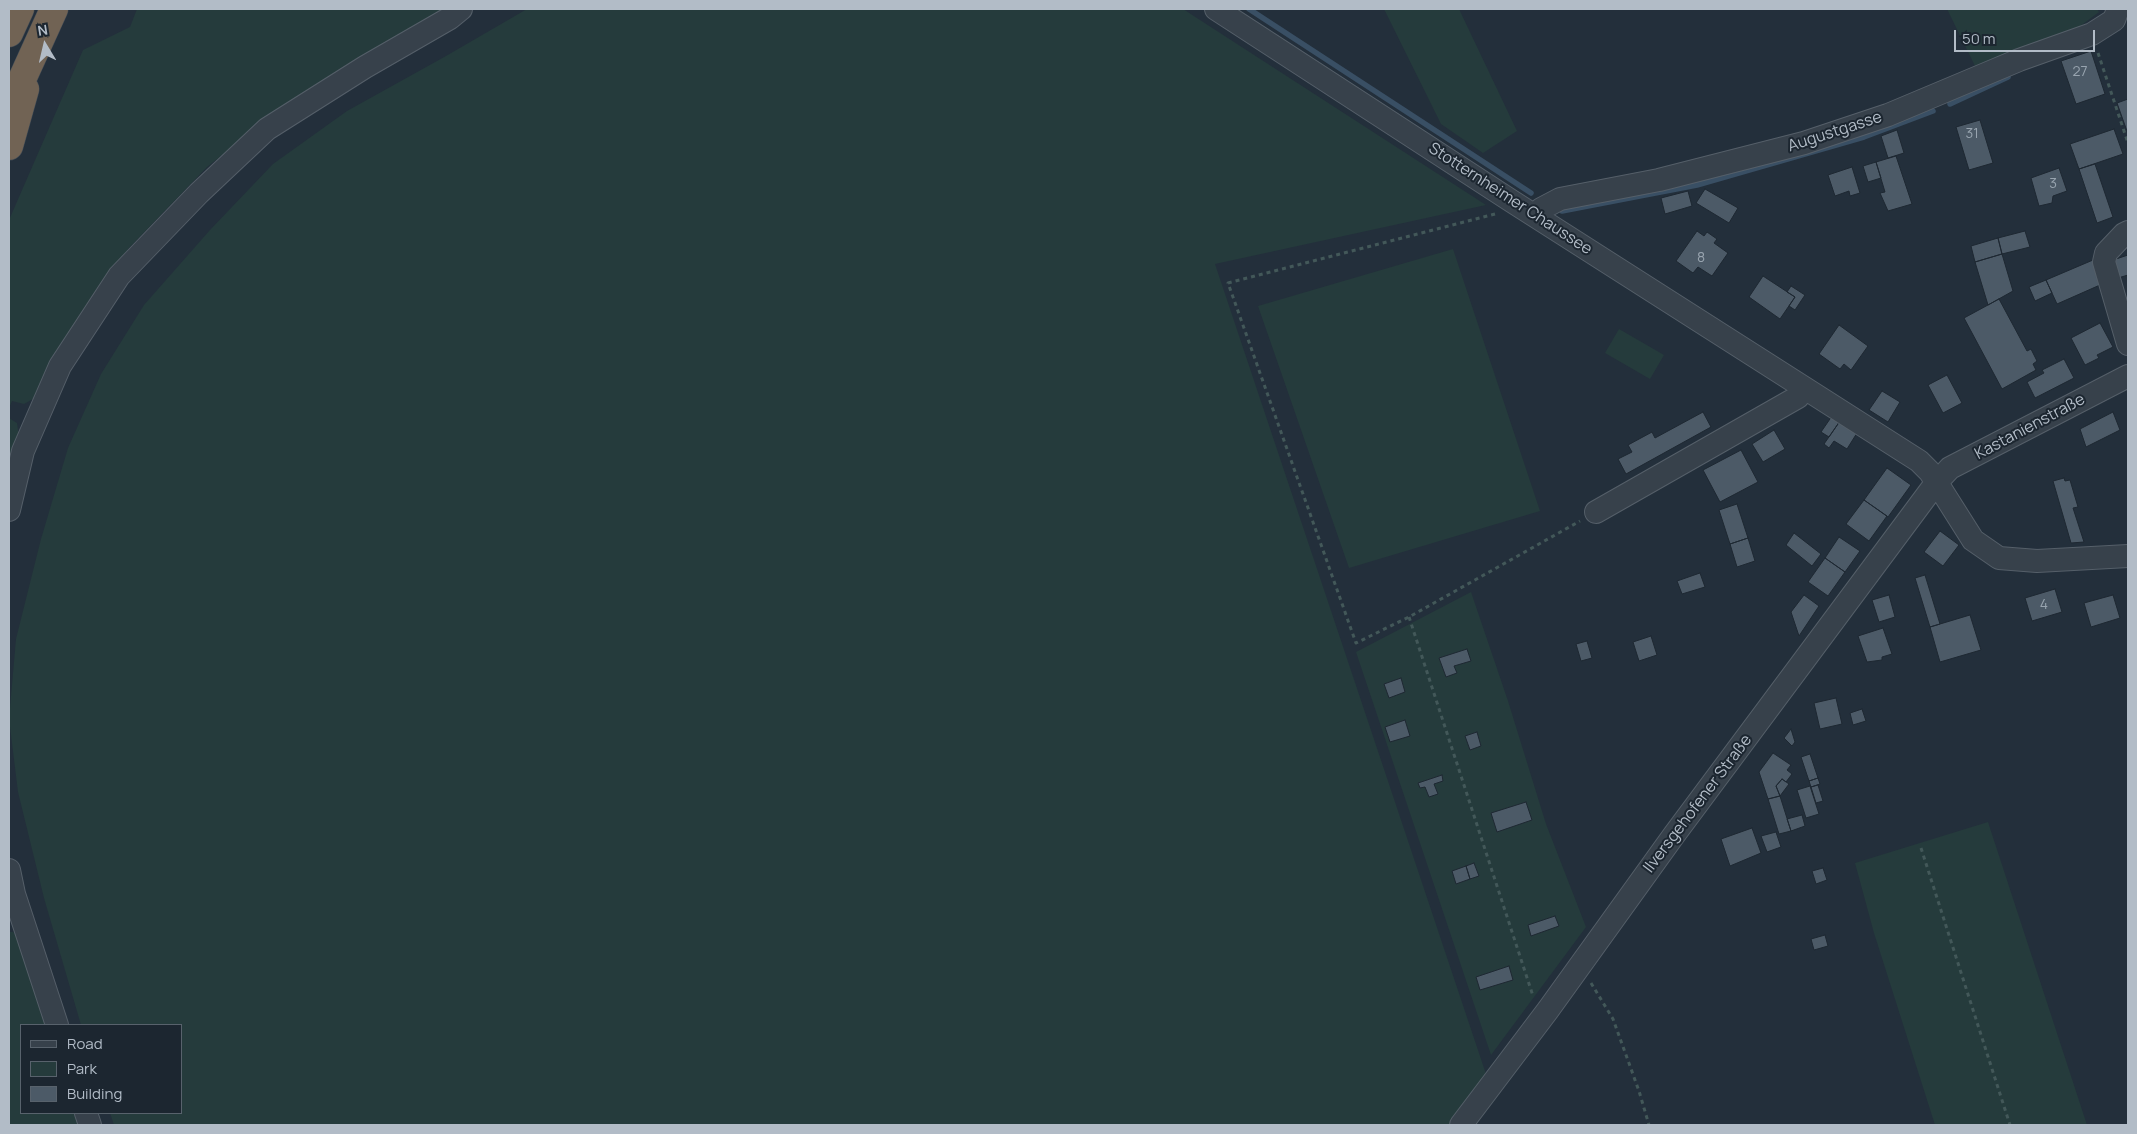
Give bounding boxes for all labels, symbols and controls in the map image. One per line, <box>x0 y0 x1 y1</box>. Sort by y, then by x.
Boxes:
north arrow <box>20 20 70 70</box>
text: N <box>36 20 49 40</box>
scale bar <box>1957 20 2098 52</box>
text: 50 m <box>1962 28 1996 49</box>
house number: 27 <box>2072 64 2088 80</box>
street label: Augustgasse <box>1785 108 1885 156</box>
house number: 31 <box>1965 126 1979 142</box>
street label: Stotternheimer Chaussee <box>1425 139 1595 259</box>
house number: 3 <box>2049 176 2057 192</box>
house number: 8 <box>1697 250 1705 266</box>
street label: Kastanienstraße <box>1972 390 2088 464</box>
house number: 4 <box>2040 597 2048 613</box>
street label: Ilversgehofener Straße <box>1640 731 1756 877</box>
legend <box>20 1024 182 1114</box>
text: Road <box>67 1033 103 1054</box>
text: Park <box>67 1058 97 1079</box>
text: Building <box>67 1083 122 1104</box>

